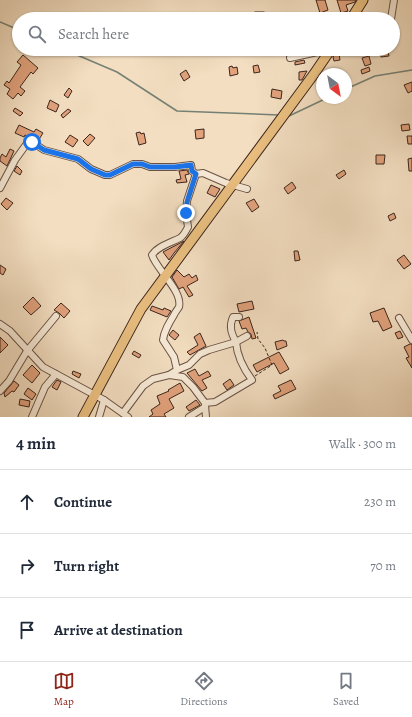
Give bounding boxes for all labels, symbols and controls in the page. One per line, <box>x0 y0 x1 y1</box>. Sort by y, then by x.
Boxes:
search box <box>12 12 400 56</box>
icon: search <box>26 23 48 45</box>
text: Search here <box>58 24 129 44</box>
north arrow <box>316 68 352 104</box>
route start <box>23 133 41 151</box>
route end <box>177 204 195 222</box>
text: 4 min <box>16 432 56 455</box>
text: Walk · 300 m <box>329 435 396 452</box>
icon: ahead <box>16 491 38 513</box>
text: Continue <box>54 492 112 512</box>
text: 230 m <box>364 493 396 510</box>
icon: right <box>16 555 38 577</box>
text: Turn right <box>54 556 119 576</box>
text: 70 m <box>370 557 396 574</box>
icon: arrive <box>16 619 38 641</box>
text: Arrive at destination <box>54 620 183 640</box>
tab: Map <box>53 670 75 709</box>
tab: Directions <box>180 670 228 709</box>
tab: Saved <box>333 670 359 709</box>

